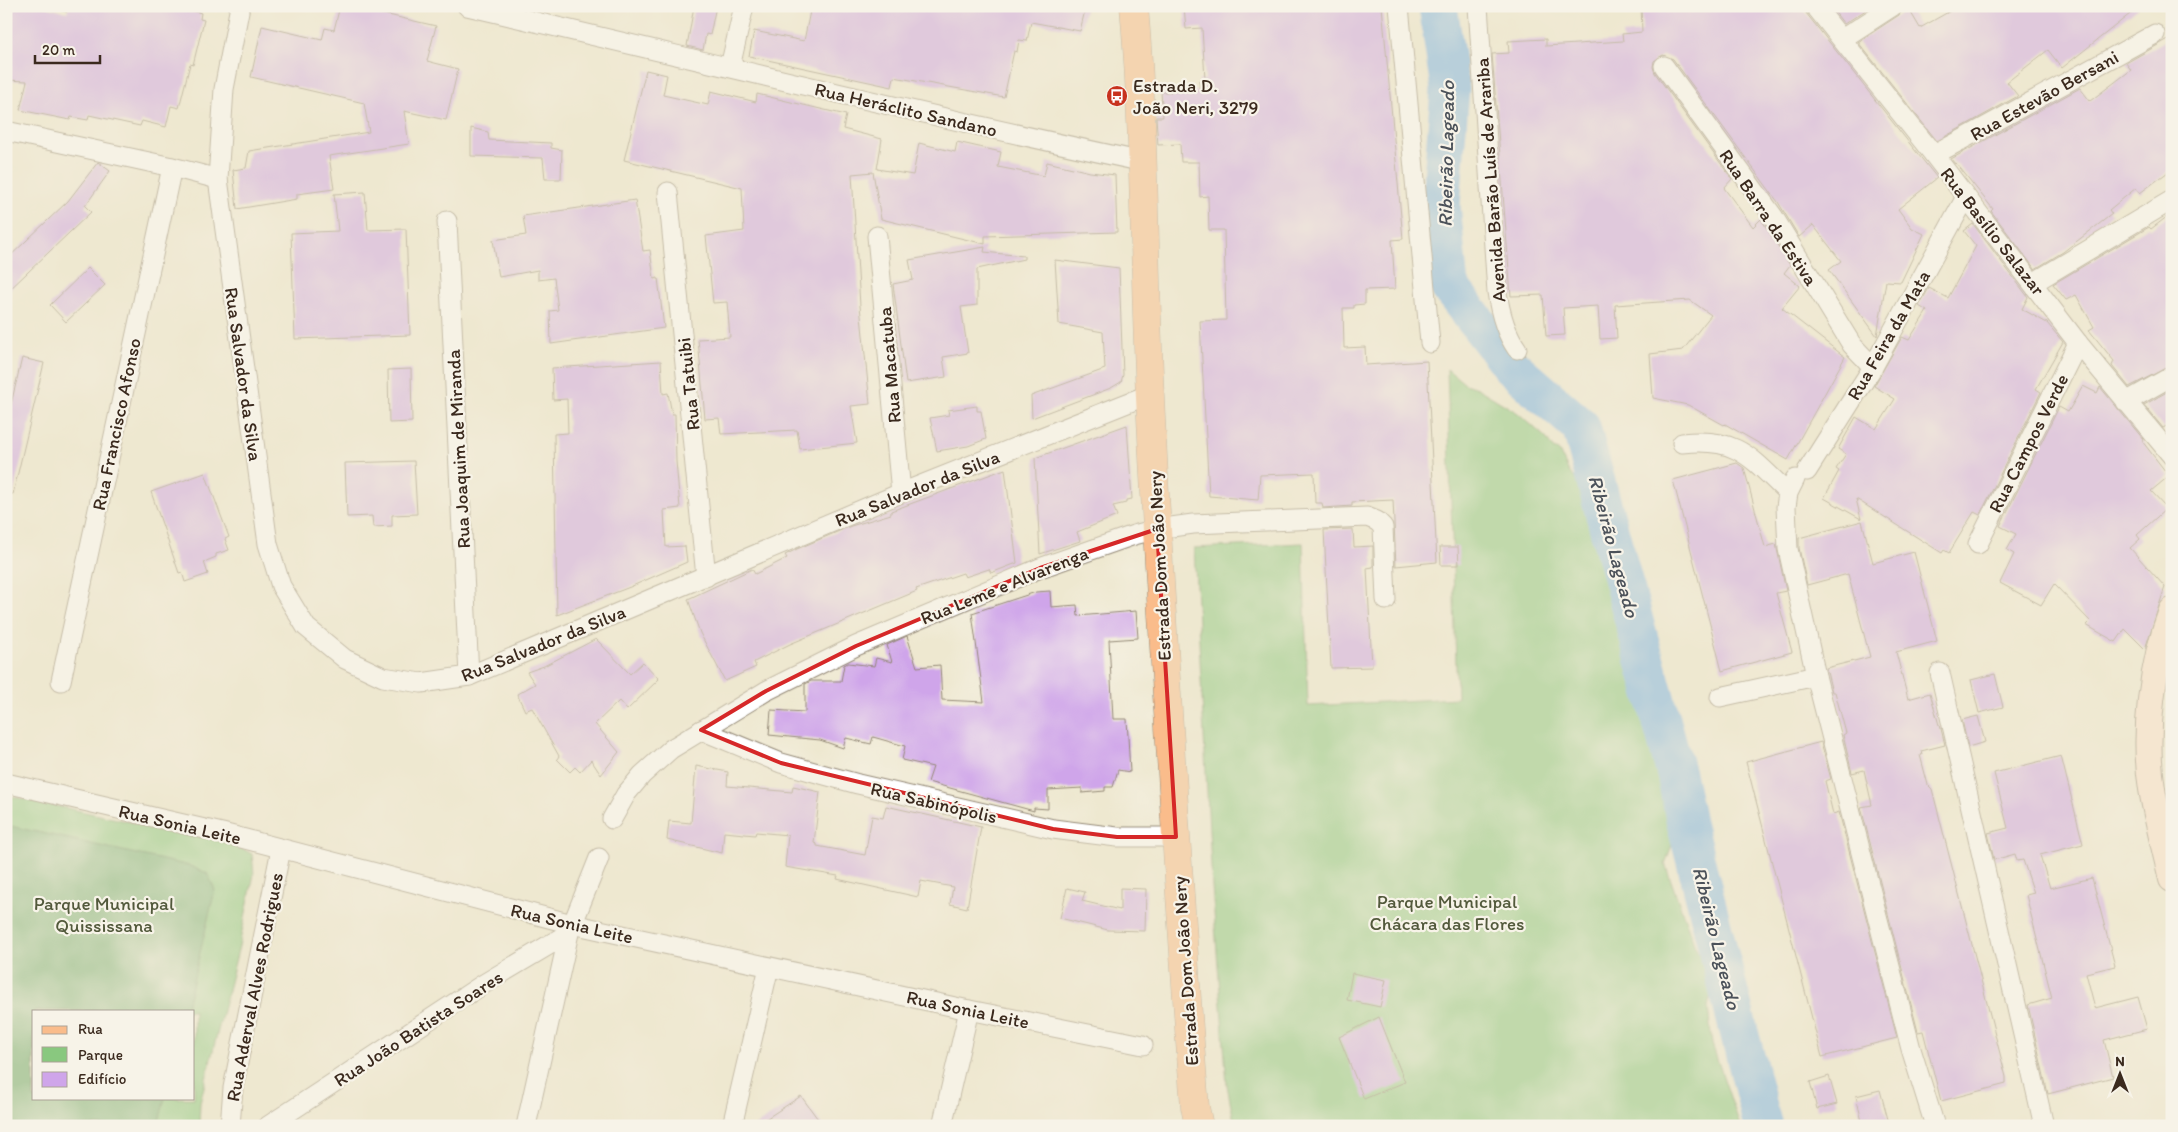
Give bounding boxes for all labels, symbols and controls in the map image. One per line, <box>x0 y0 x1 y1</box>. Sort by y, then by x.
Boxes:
scale bar <box>35 32 100 64</box>
text: 20 m <box>42 41 76 59</box>
street label: Rua Estevão Bersani <box>1966 45 2123 146</box>
street label: Avenida Barão Luís de Arariba <box>1470 57 1511 303</box>
place label: Estrada D. João Neri, 3279 <box>1133 74 1258 119</box>
street label: Rua Heráclito Sandano <box>812 77 999 142</box>
water label: Ribeirão Lageado <box>1433 80 1459 227</box>
bus stop icon: Estrada D. João Neri, 3279 <box>1105 84 1129 108</box>
street label: Rua Barra da Estiva <box>1714 145 1823 290</box>
street label: Rua Basílio Salazar <box>1935 163 2050 301</box>
street label: Rua Feira da Mata <box>1842 266 1935 404</box>
street label: Rua Salvador da Silva <box>220 286 267 463</box>
street label: Rua Macatuba <box>873 306 906 424</box>
street label: Rua Francisco Afonso <box>87 336 146 512</box>
street label: Rua Tatuibi <box>672 336 705 432</box>
street label: Rua Joaquim de Miranda <box>442 349 475 549</box>
street label: Rua Campos Verde <box>1984 370 2073 516</box>
street label: Rua Salvador da Silva <box>832 445 1003 532</box>
street label: Estrada Dom João Nery <box>1143 470 1176 662</box>
water label: Ribeirão Lageado <box>1583 472 1645 621</box>
street label: Rua Leme e Alvarenga <box>917 541 1091 630</box>
street label: Rua Salvador da Silva <box>458 600 629 687</box>
street label: Rua Sabinópolis <box>868 777 999 828</box>
street label: Rua Sonia Leite <box>116 799 243 850</box>
water label: Ribeirão Lageado <box>1688 864 1747 1013</box>
street label: Rua Aderval Alves Rodrigues <box>221 871 288 1103</box>
street label: Estrada Dom João Nery <box>1167 875 1204 1067</box>
park label: Parque Municipal Chácara das Flores <box>1369 890 1525 935</box>
park label: Parque Municipal Quississana <box>34 892 175 937</box>
street label: Rua Sonia Leite <box>508 898 635 949</box>
street label: Rua João Batista Soares <box>330 965 507 1092</box>
street label: Rua Sonia Leite <box>904 985 1031 1034</box>
legend <box>32 1010 195 1100</box>
text: Rua <box>78 1020 103 1038</box>
text: Parque <box>78 1046 123 1064</box>
north arrow <box>2096 1050 2146 1100</box>
text: N <box>2115 1053 2125 1070</box>
text: Edifício <box>78 1070 126 1088</box>

